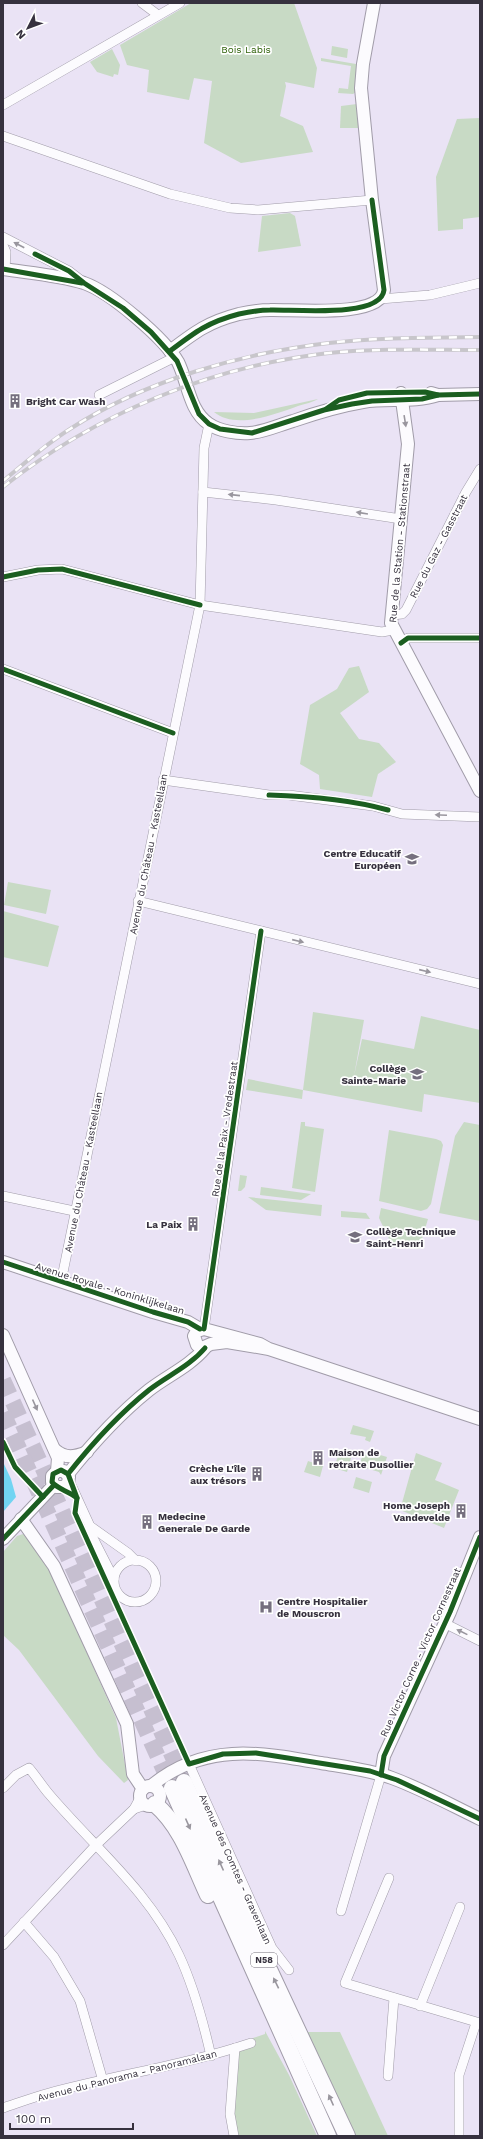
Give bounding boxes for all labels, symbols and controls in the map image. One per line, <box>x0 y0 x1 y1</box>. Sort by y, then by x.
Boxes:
north arrow <box>8 8 48 48</box>
text: N <box>13 27 28 42</box>
park label: Bois Labis <box>221 44 271 55</box>
one-way arrow <box>13 242 25 248</box>
building icon: Bright Car Wash <box>7 393 23 409</box>
place label: Bright Car Wash <box>26 396 105 407</box>
one-way arrow <box>402 415 408 428</box>
street label: Rue de la Station - Stationstraat <box>387 462 412 623</box>
one-way arrow <box>228 492 240 499</box>
street label: Rue du Gaz - Gasstraat <box>407 492 470 600</box>
one-way arrow <box>356 510 369 516</box>
street label: Avenue du Château - Kasteellaan <box>127 773 169 935</box>
one-way arrow <box>435 812 447 819</box>
place label: Centre Educatif Européen <box>324 848 402 871</box>
school or university icon: Centre Educatif Européen <box>404 851 420 867</box>
one-way arrow <box>293 938 305 944</box>
one-way arrow <box>419 968 431 974</box>
street label: Rue de la Paix - Vredestraat <box>210 1060 240 1198</box>
place label: Collège Sainte-Marie <box>341 1063 406 1086</box>
school or university icon: Collège Sainte-Marie <box>409 1066 425 1082</box>
street label: Avenue du Château - Kasteellaan <box>62 1091 104 1253</box>
building icon: La Paix <box>185 1216 201 1232</box>
place label: La Paix <box>146 1219 182 1230</box>
place label: Collège Technique Saint-Henri <box>366 1226 456 1249</box>
school or university icon: Collège Technique Saint-Henri <box>347 1229 363 1245</box>
street label: Avenue Royale - Koninklijkelaan <box>34 1260 186 1316</box>
one-way arrow <box>32 1400 38 1411</box>
place label: Maison de retraite Dusollier <box>329 1447 414 1470</box>
building icon: Maison de retraite Dusollier <box>310 1450 326 1466</box>
place label: Crèche L'île aux trésors <box>189 1463 247 1486</box>
building icon: Crèche L'île aux trésors <box>249 1466 265 1482</box>
place label: Home Joseph Vandevelde <box>383 1500 450 1523</box>
building icon: Home Joseph Vandevelde <box>453 1503 469 1519</box>
place label: Medecine Generale De Garde <box>158 1511 250 1534</box>
building icon: Medecine Generale De Garde <box>139 1514 155 1530</box>
street label: Rue Victor Corne - Victor Cornestraat <box>378 1565 463 1739</box>
place label: Centre Hospitalier de Mouscron <box>277 1596 368 1619</box>
hospital icon: Centre Hospitalier de Mouscron <box>258 1599 274 1615</box>
one-way arrow <box>457 1629 468 1635</box>
street label: Avenue des Comtes - Gravenlaan <box>197 1792 274 1946</box>
one-way arrow <box>185 1818 191 1829</box>
one-way arrow <box>218 1859 224 1870</box>
road number: N58 <box>251 1953 277 1967</box>
one-way arrow <box>273 1977 279 1989</box>
street label: Avenue du Panorama - Panoramalaan <box>36 2048 218 2103</box>
one-way arrow <box>328 2095 334 2106</box>
scale bar <box>10 2105 133 2131</box>
text: 100 m <box>16 2112 51 2126</box>

